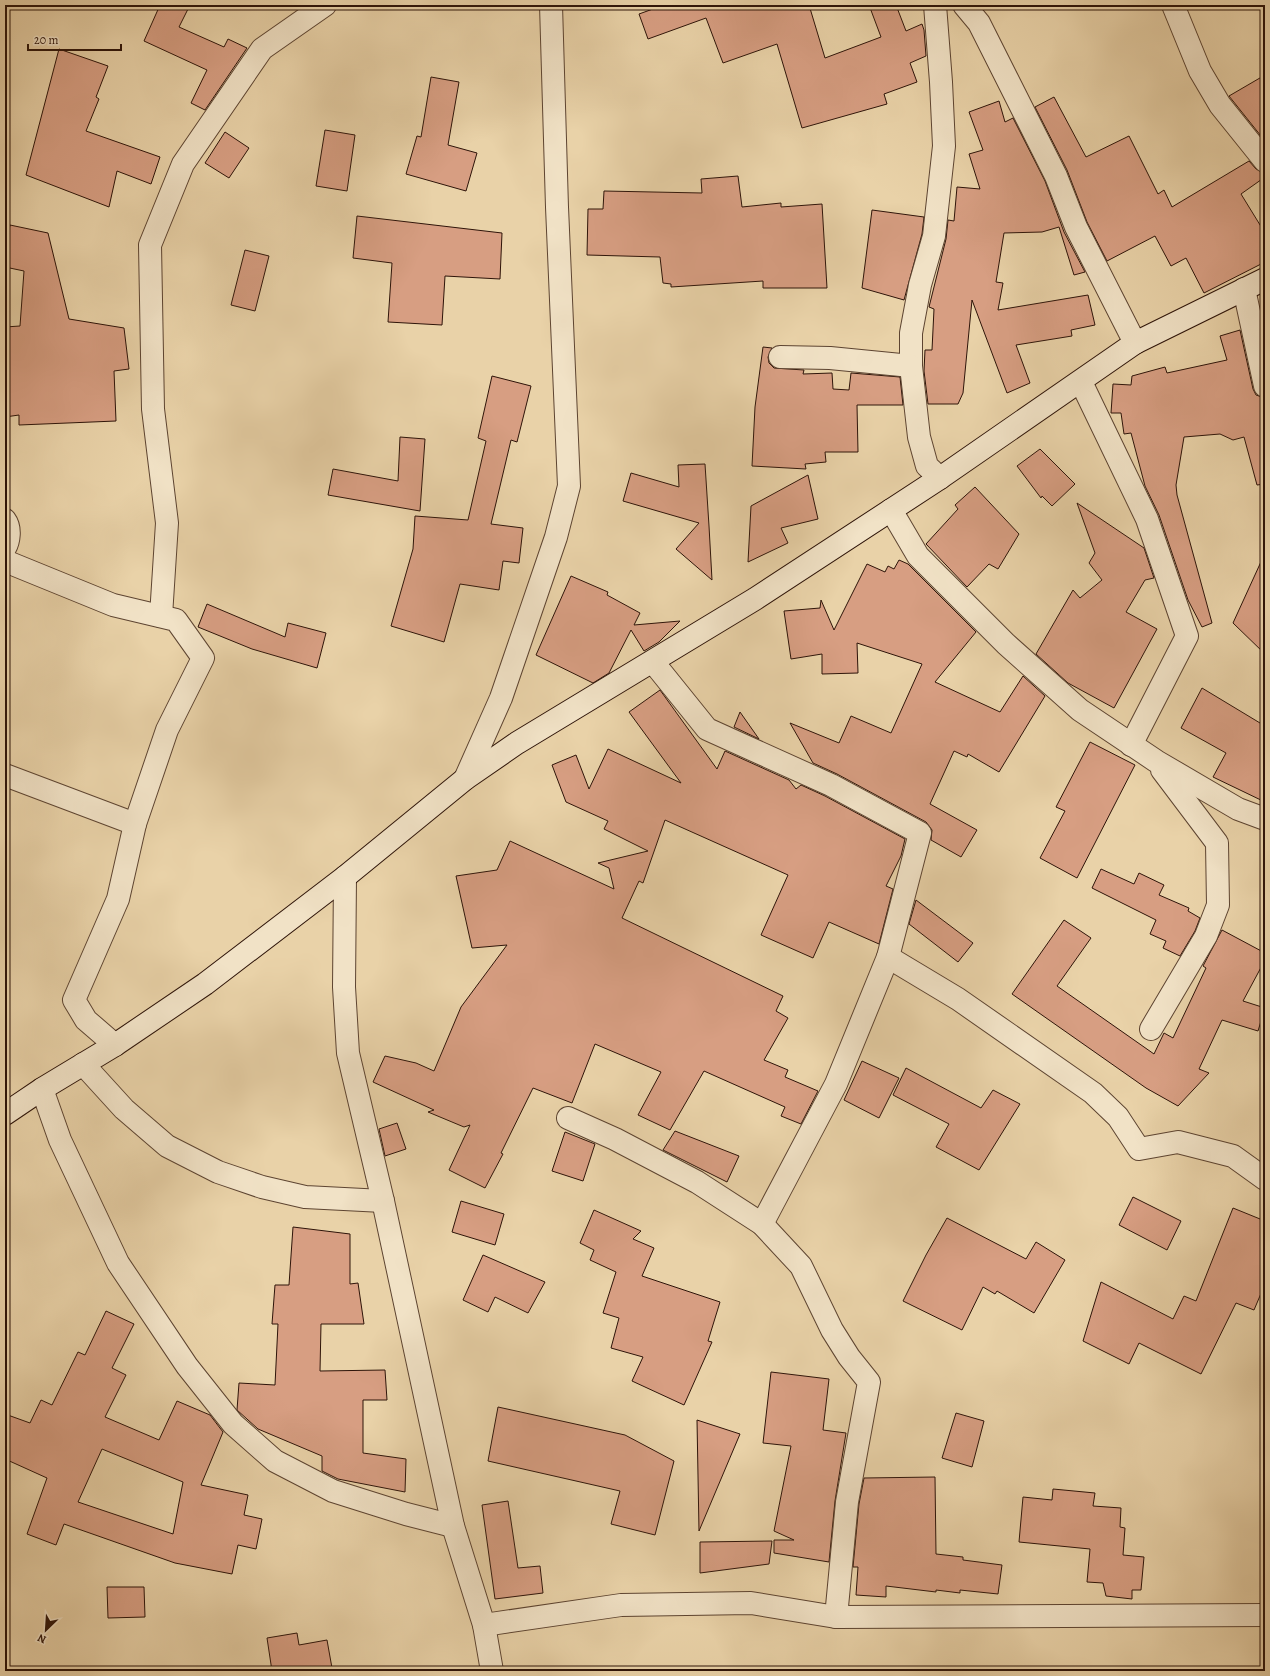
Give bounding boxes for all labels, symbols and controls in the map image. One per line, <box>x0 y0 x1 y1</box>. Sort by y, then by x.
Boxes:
scale bar <box>28 26 121 52</box>
text: 20 m <box>34 32 58 48</box>
north arrow <box>26 1610 66 1650</box>
text: N <box>35 1630 49 1647</box>

